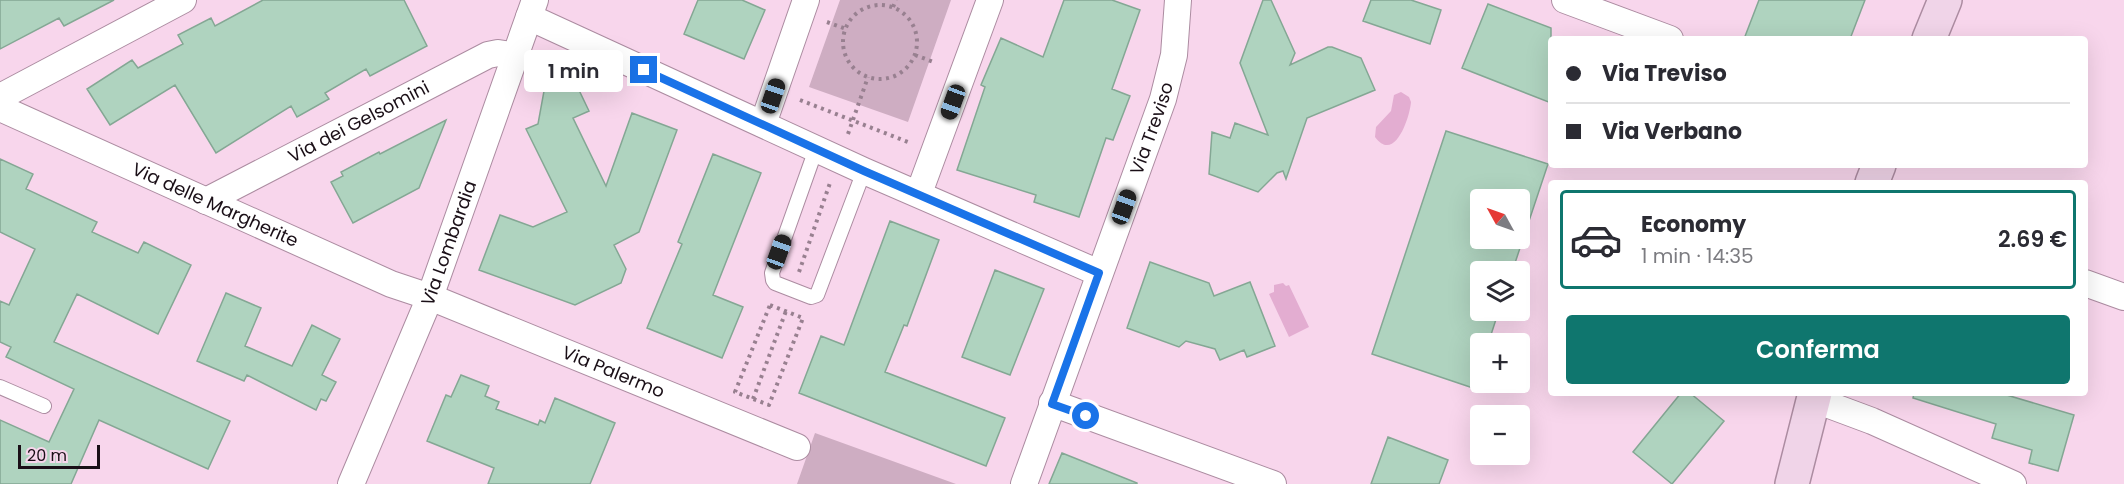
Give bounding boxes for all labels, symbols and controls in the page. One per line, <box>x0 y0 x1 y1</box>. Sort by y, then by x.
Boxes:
callout: 1 min <box>524 49 623 91</box>
route end <box>630 56 657 83</box>
text: 1 min <box>548 57 599 85</box>
text: Via Treviso <box>1602 58 1727 89</box>
street label: Via dei Gelsomini <box>284 75 433 168</box>
car <box>759 76 787 116</box>
street label: Via Treviso <box>1124 79 1179 178</box>
car <box>938 82 968 122</box>
text: Via Verbano <box>1602 116 1742 147</box>
street label: Via delle Margherite <box>128 156 303 253</box>
street label: Via Lombardia <box>415 177 482 310</box>
car <box>1109 187 1139 227</box>
north arrow <box>1470 189 1530 249</box>
map controls <box>1470 189 1530 465</box>
text: Economy <box>1641 209 1746 240</box>
icon: car <box>1569 213 1623 267</box>
text: 2.69 € <box>1998 224 2067 255</box>
car <box>764 232 794 272</box>
text: 1 min · 14:35 <box>1641 242 1754 270</box>
button: layers <box>1470 261 1530 321</box>
button: Conferma <box>1566 315 2070 384</box>
button: + <box>1470 333 1530 393</box>
street label: Via Palermo <box>559 339 669 404</box>
route start <box>1072 402 1099 429</box>
button: − <box>1470 405 1530 465</box>
scale bar <box>18 442 100 470</box>
text: 20 m <box>27 444 67 467</box>

